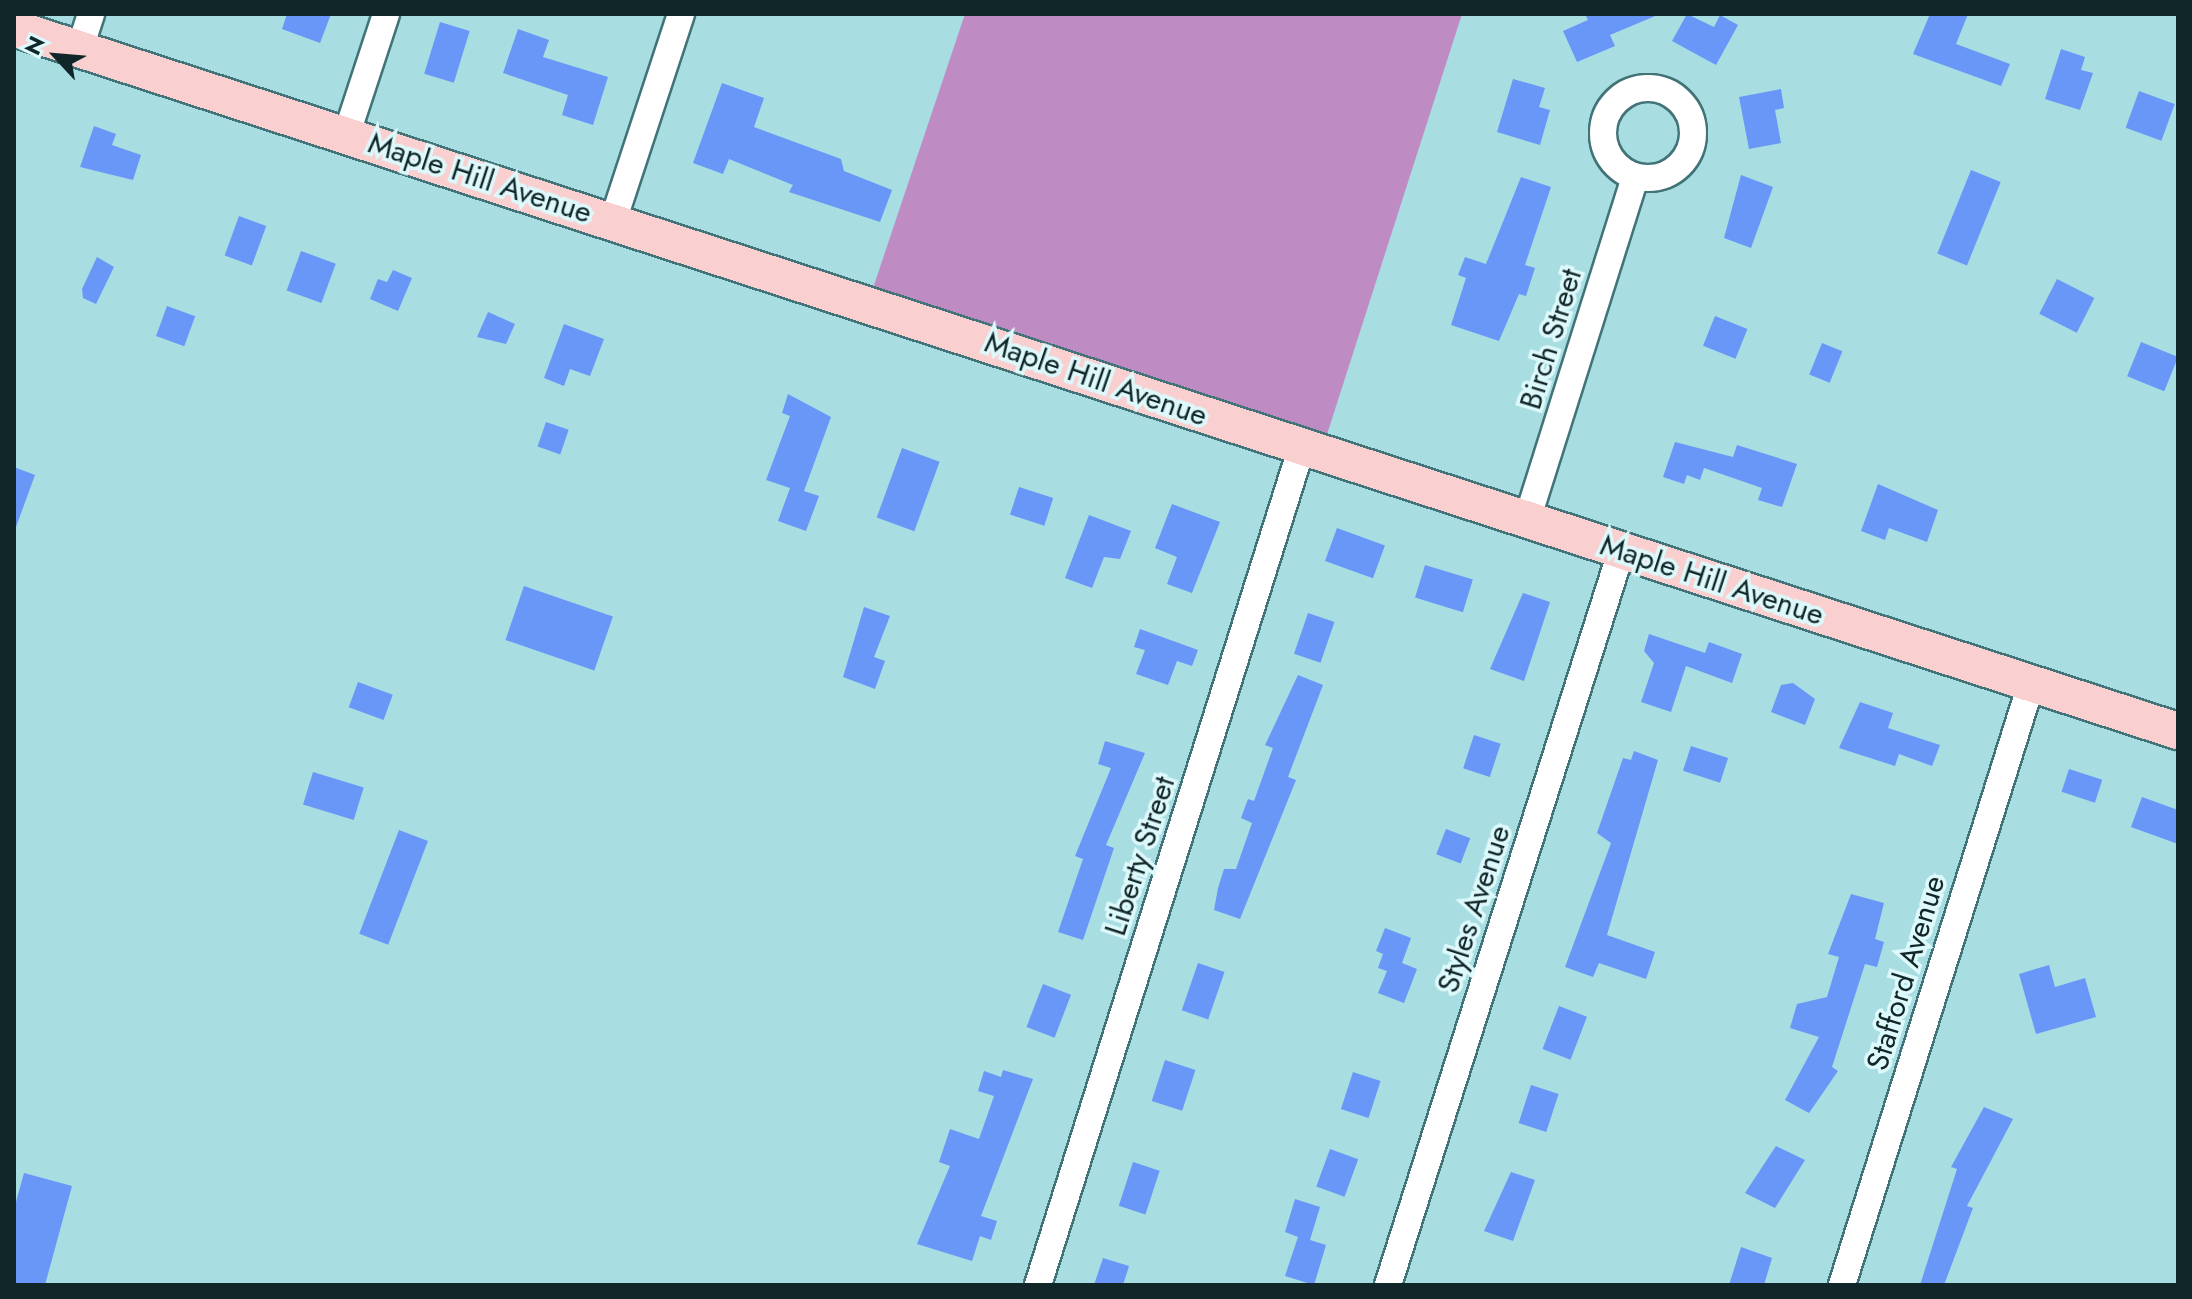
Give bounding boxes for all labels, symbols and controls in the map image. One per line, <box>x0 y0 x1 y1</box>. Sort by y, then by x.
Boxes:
north arrow <box>16 16 96 96</box>
text: N <box>16 31 53 60</box>
street label: Maple Hill Avenue <box>364 125 596 231</box>
street label: Birch Street <box>1513 264 1589 414</box>
street label: Maple Hill Avenue <box>980 324 1212 434</box>
street label: Maple Hill Avenue <box>1596 527 1828 633</box>
street label: Liberty Street <box>1097 772 1183 940</box>
street label: Styles Avenue <box>1430 821 1518 997</box>
street label: Stafford Avenue <box>1859 871 1953 1075</box>

